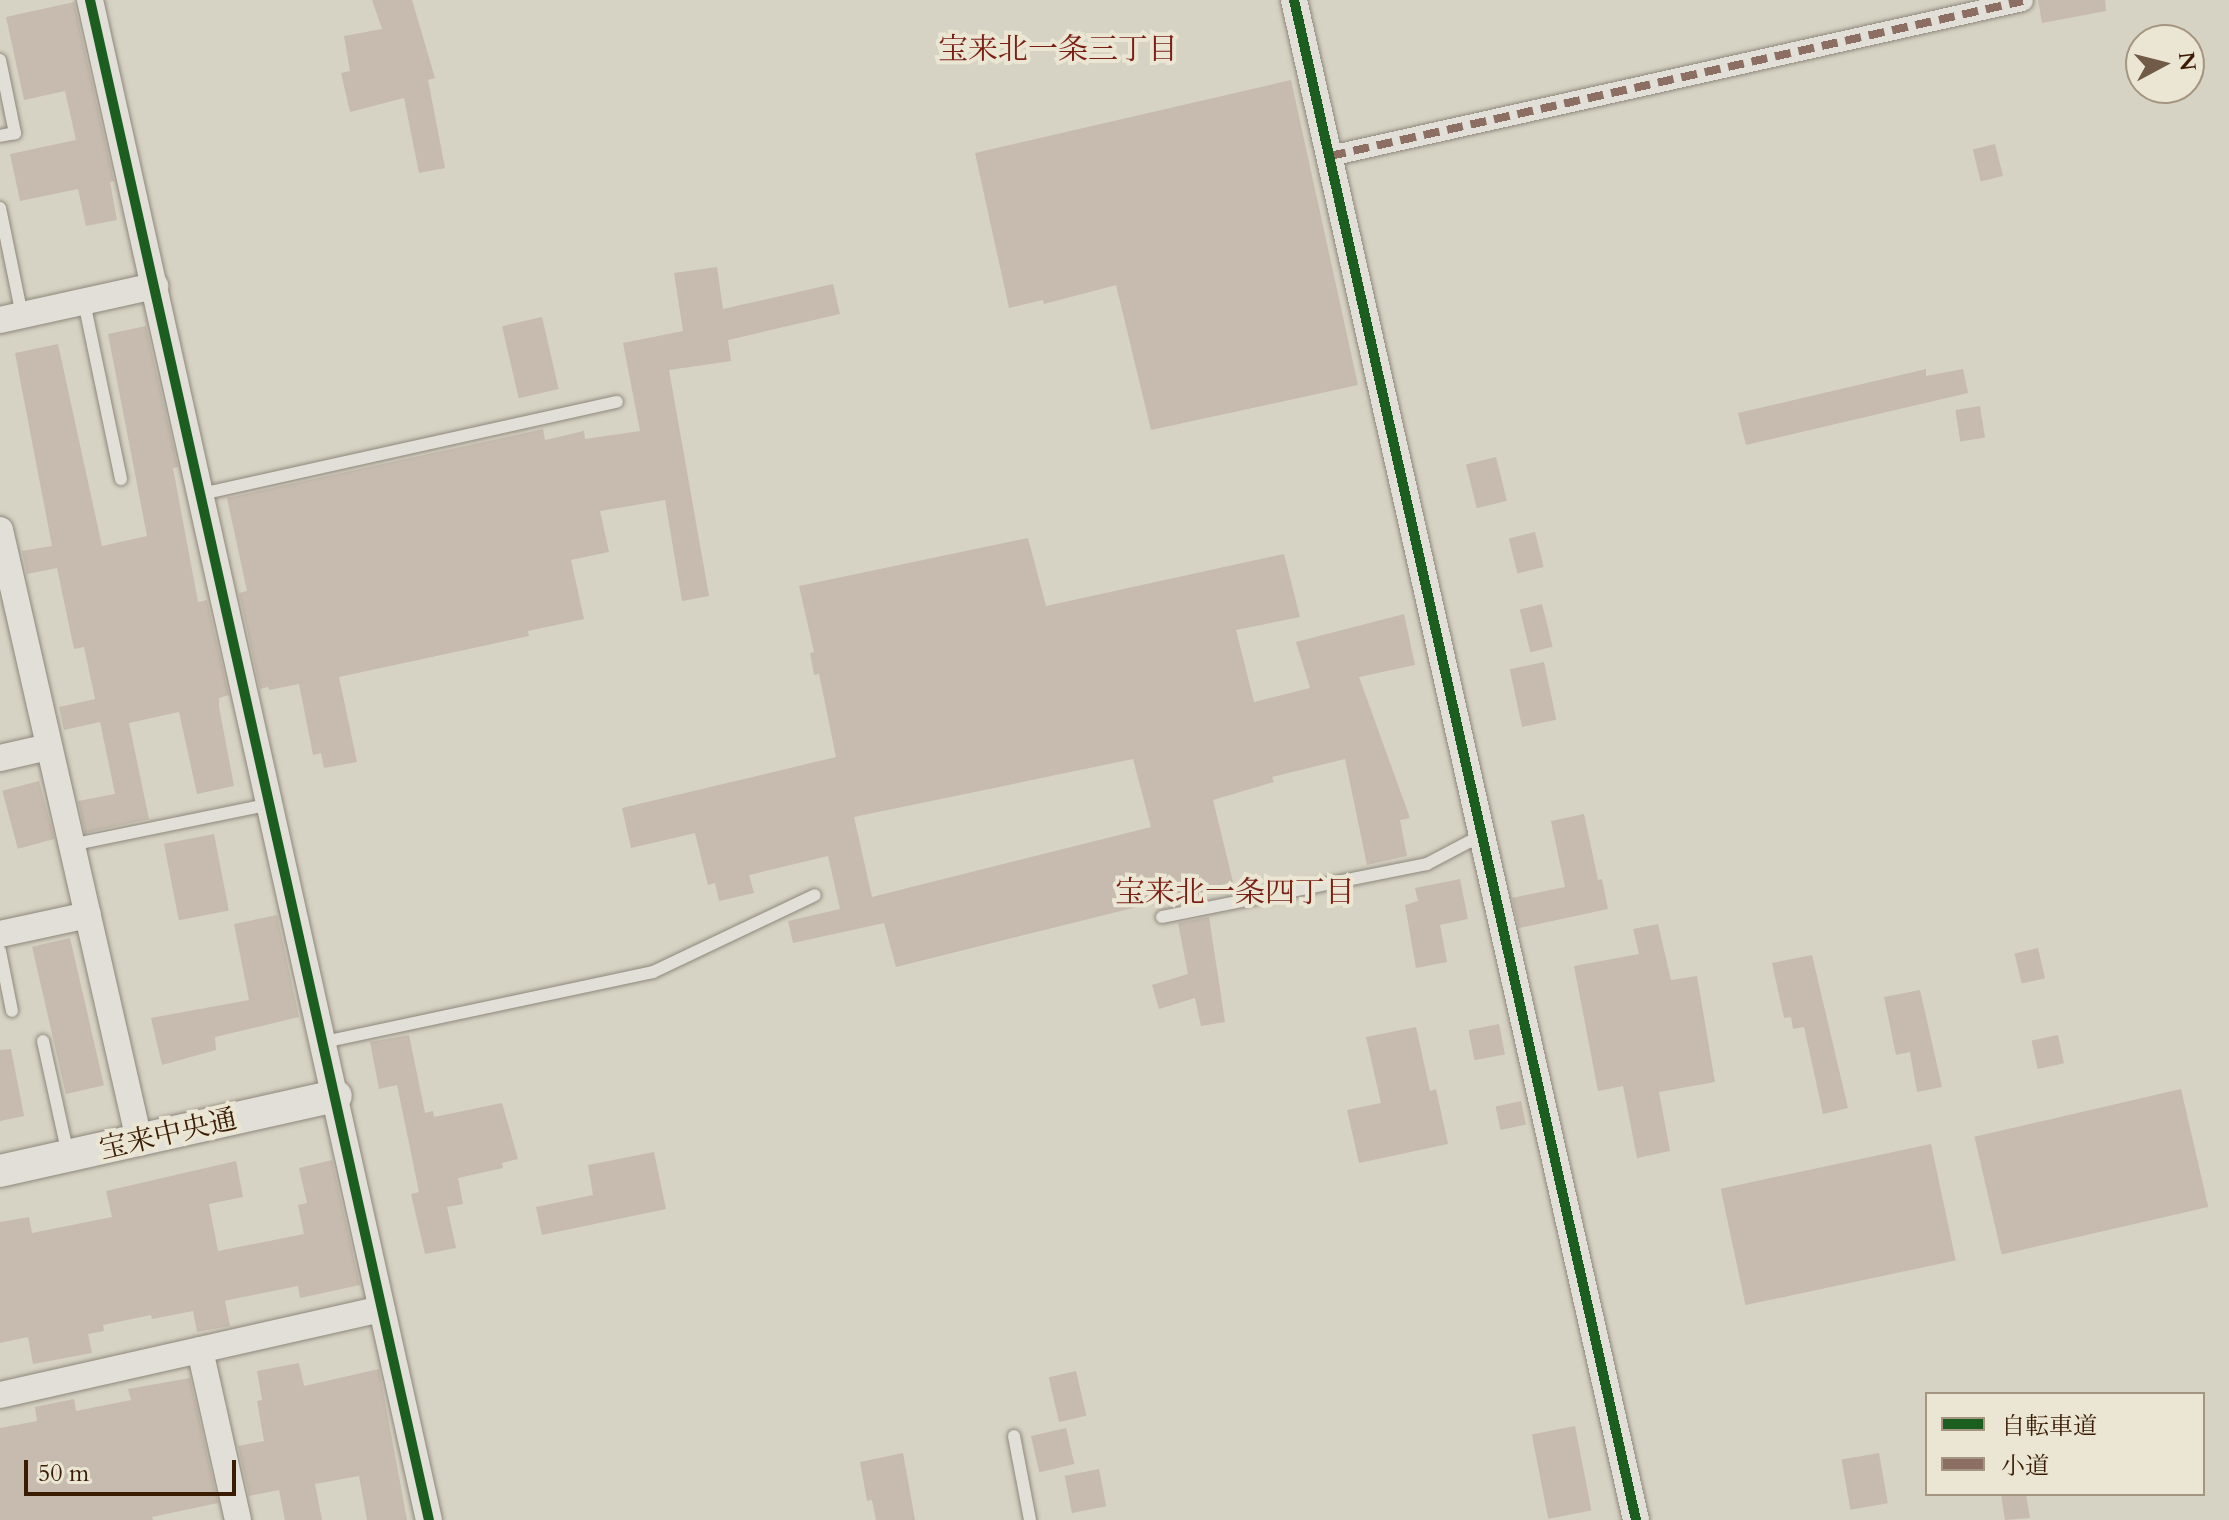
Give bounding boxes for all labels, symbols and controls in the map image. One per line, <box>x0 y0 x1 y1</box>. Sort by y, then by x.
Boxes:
north arrow <box>2125 24 2205 104</box>
district label: 宝来北一条三丁目 <box>938 32 1178 68</box>
text: N <box>2171 50 2203 73</box>
district label: 宝来北一条四丁目 <box>1115 875 1355 911</box>
street label: 宝来中央通 <box>96 1102 240 1166</box>
legend <box>1925 1392 2205 1496</box>
text: 自転車道 <box>2001 1410 2097 1443</box>
scale bar <box>28 1444 240 1494</box>
text: 小道 <box>2001 1450 2049 1483</box>
text: 50 m <box>38 1457 89 1490</box>

